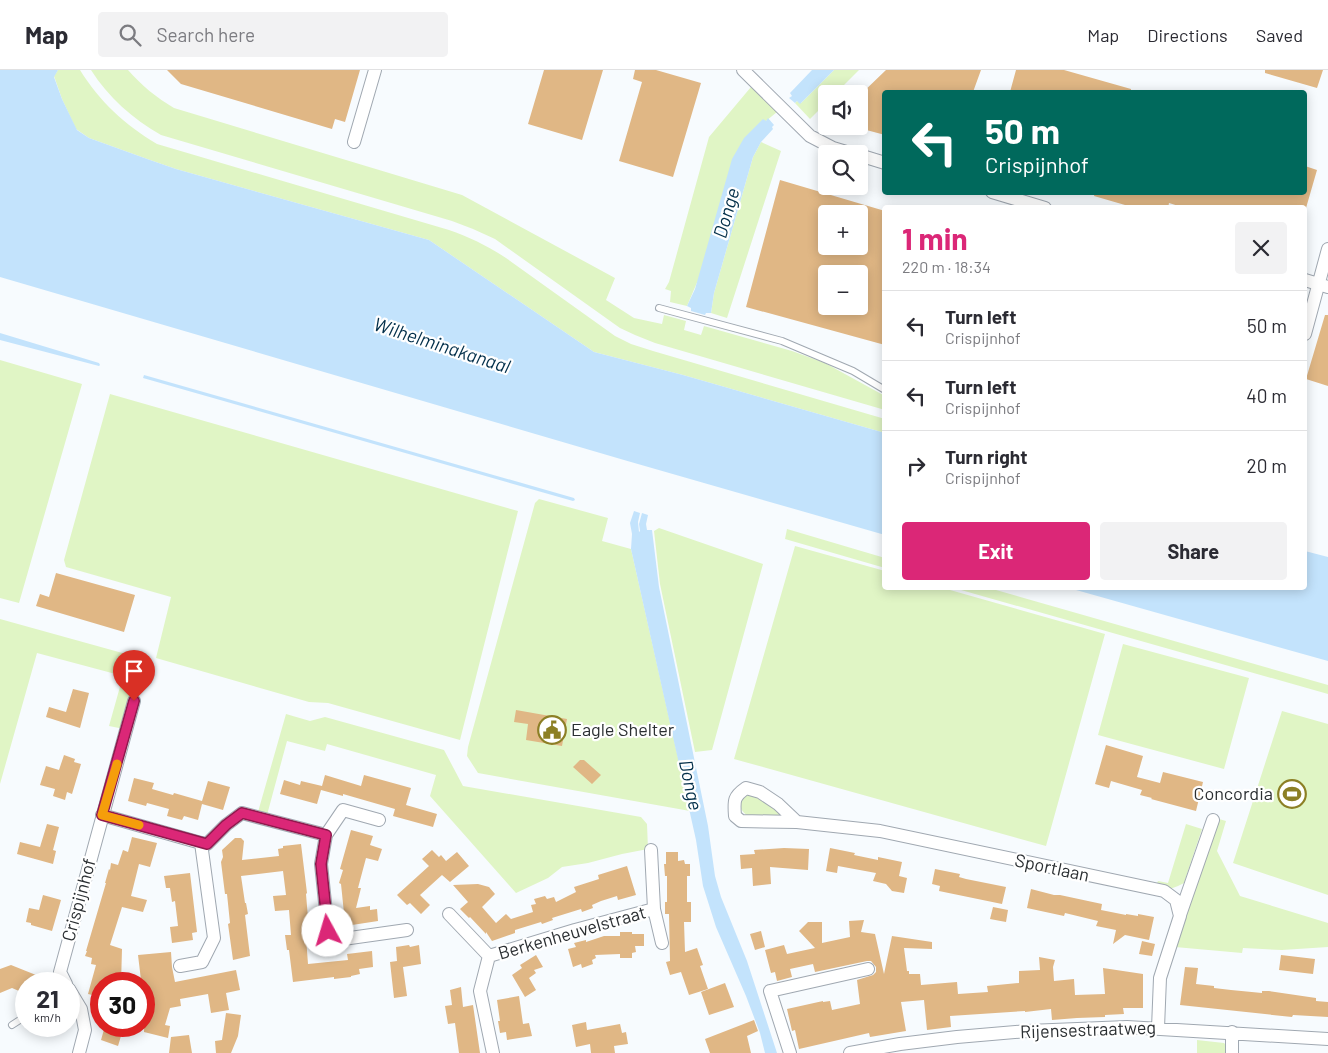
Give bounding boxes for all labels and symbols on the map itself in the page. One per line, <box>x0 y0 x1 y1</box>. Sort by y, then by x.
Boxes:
water label: Donge <box>707 185 744 241</box>
water label: Wilhelminakanaal <box>371 312 514 378</box>
pin <box>113 650 155 701</box>
public building icon: Eagle Shelter <box>537 715 567 745</box>
place label: Eagle Shelter <box>571 718 675 740</box>
water label: Donge <box>675 758 708 812</box>
sports icon: Concordia <box>1277 779 1307 809</box>
place label: Concordia <box>1194 782 1273 804</box>
street label: Sportlaan <box>1013 848 1092 886</box>
street label: Crispijnhof <box>56 856 100 944</box>
street label: Berkenheuvelstraat <box>495 900 648 964</box>
position arrow <box>301 904 353 956</box>
speed limit sign: 30 <box>90 972 155 1037</box>
street label: Rijensestraatweg <box>1020 1016 1156 1042</box>

